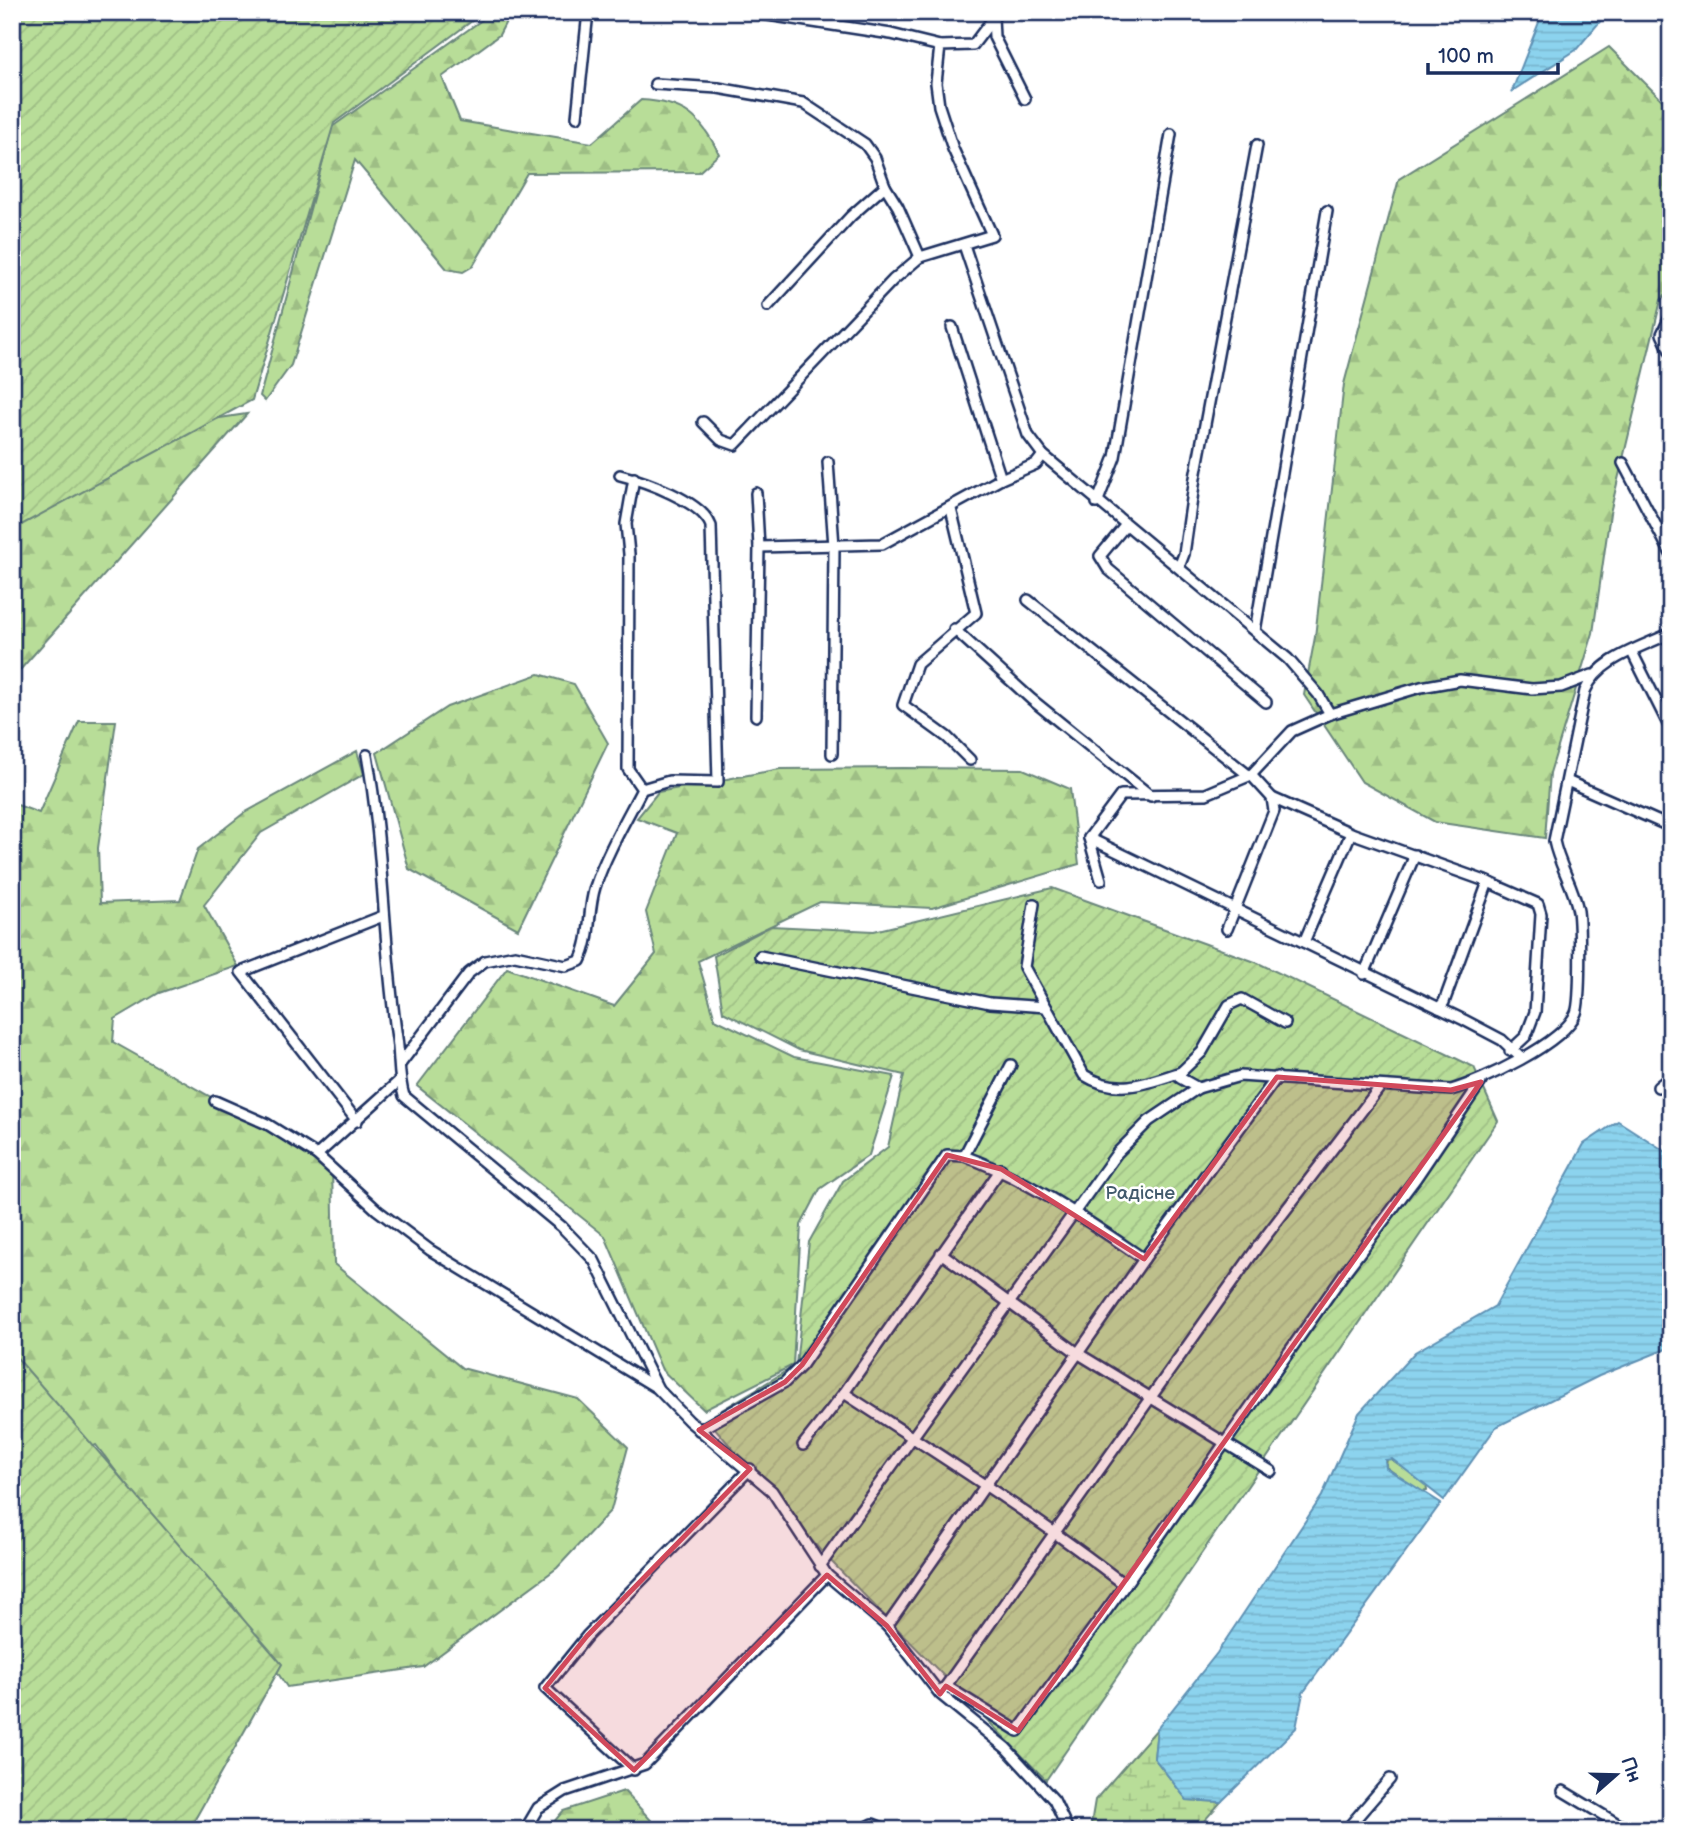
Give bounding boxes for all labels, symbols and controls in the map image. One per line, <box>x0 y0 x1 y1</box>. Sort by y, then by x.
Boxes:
scale bar <box>1428 32 1557 76</box>
text: 100 m <box>1438 44 1494 69</box>
park label: Радісне <box>1105 1182 1175 1205</box>
north arrow <box>1582 1741 1652 1811</box>
text: Пн <box>1615 1754 1646 1786</box>

